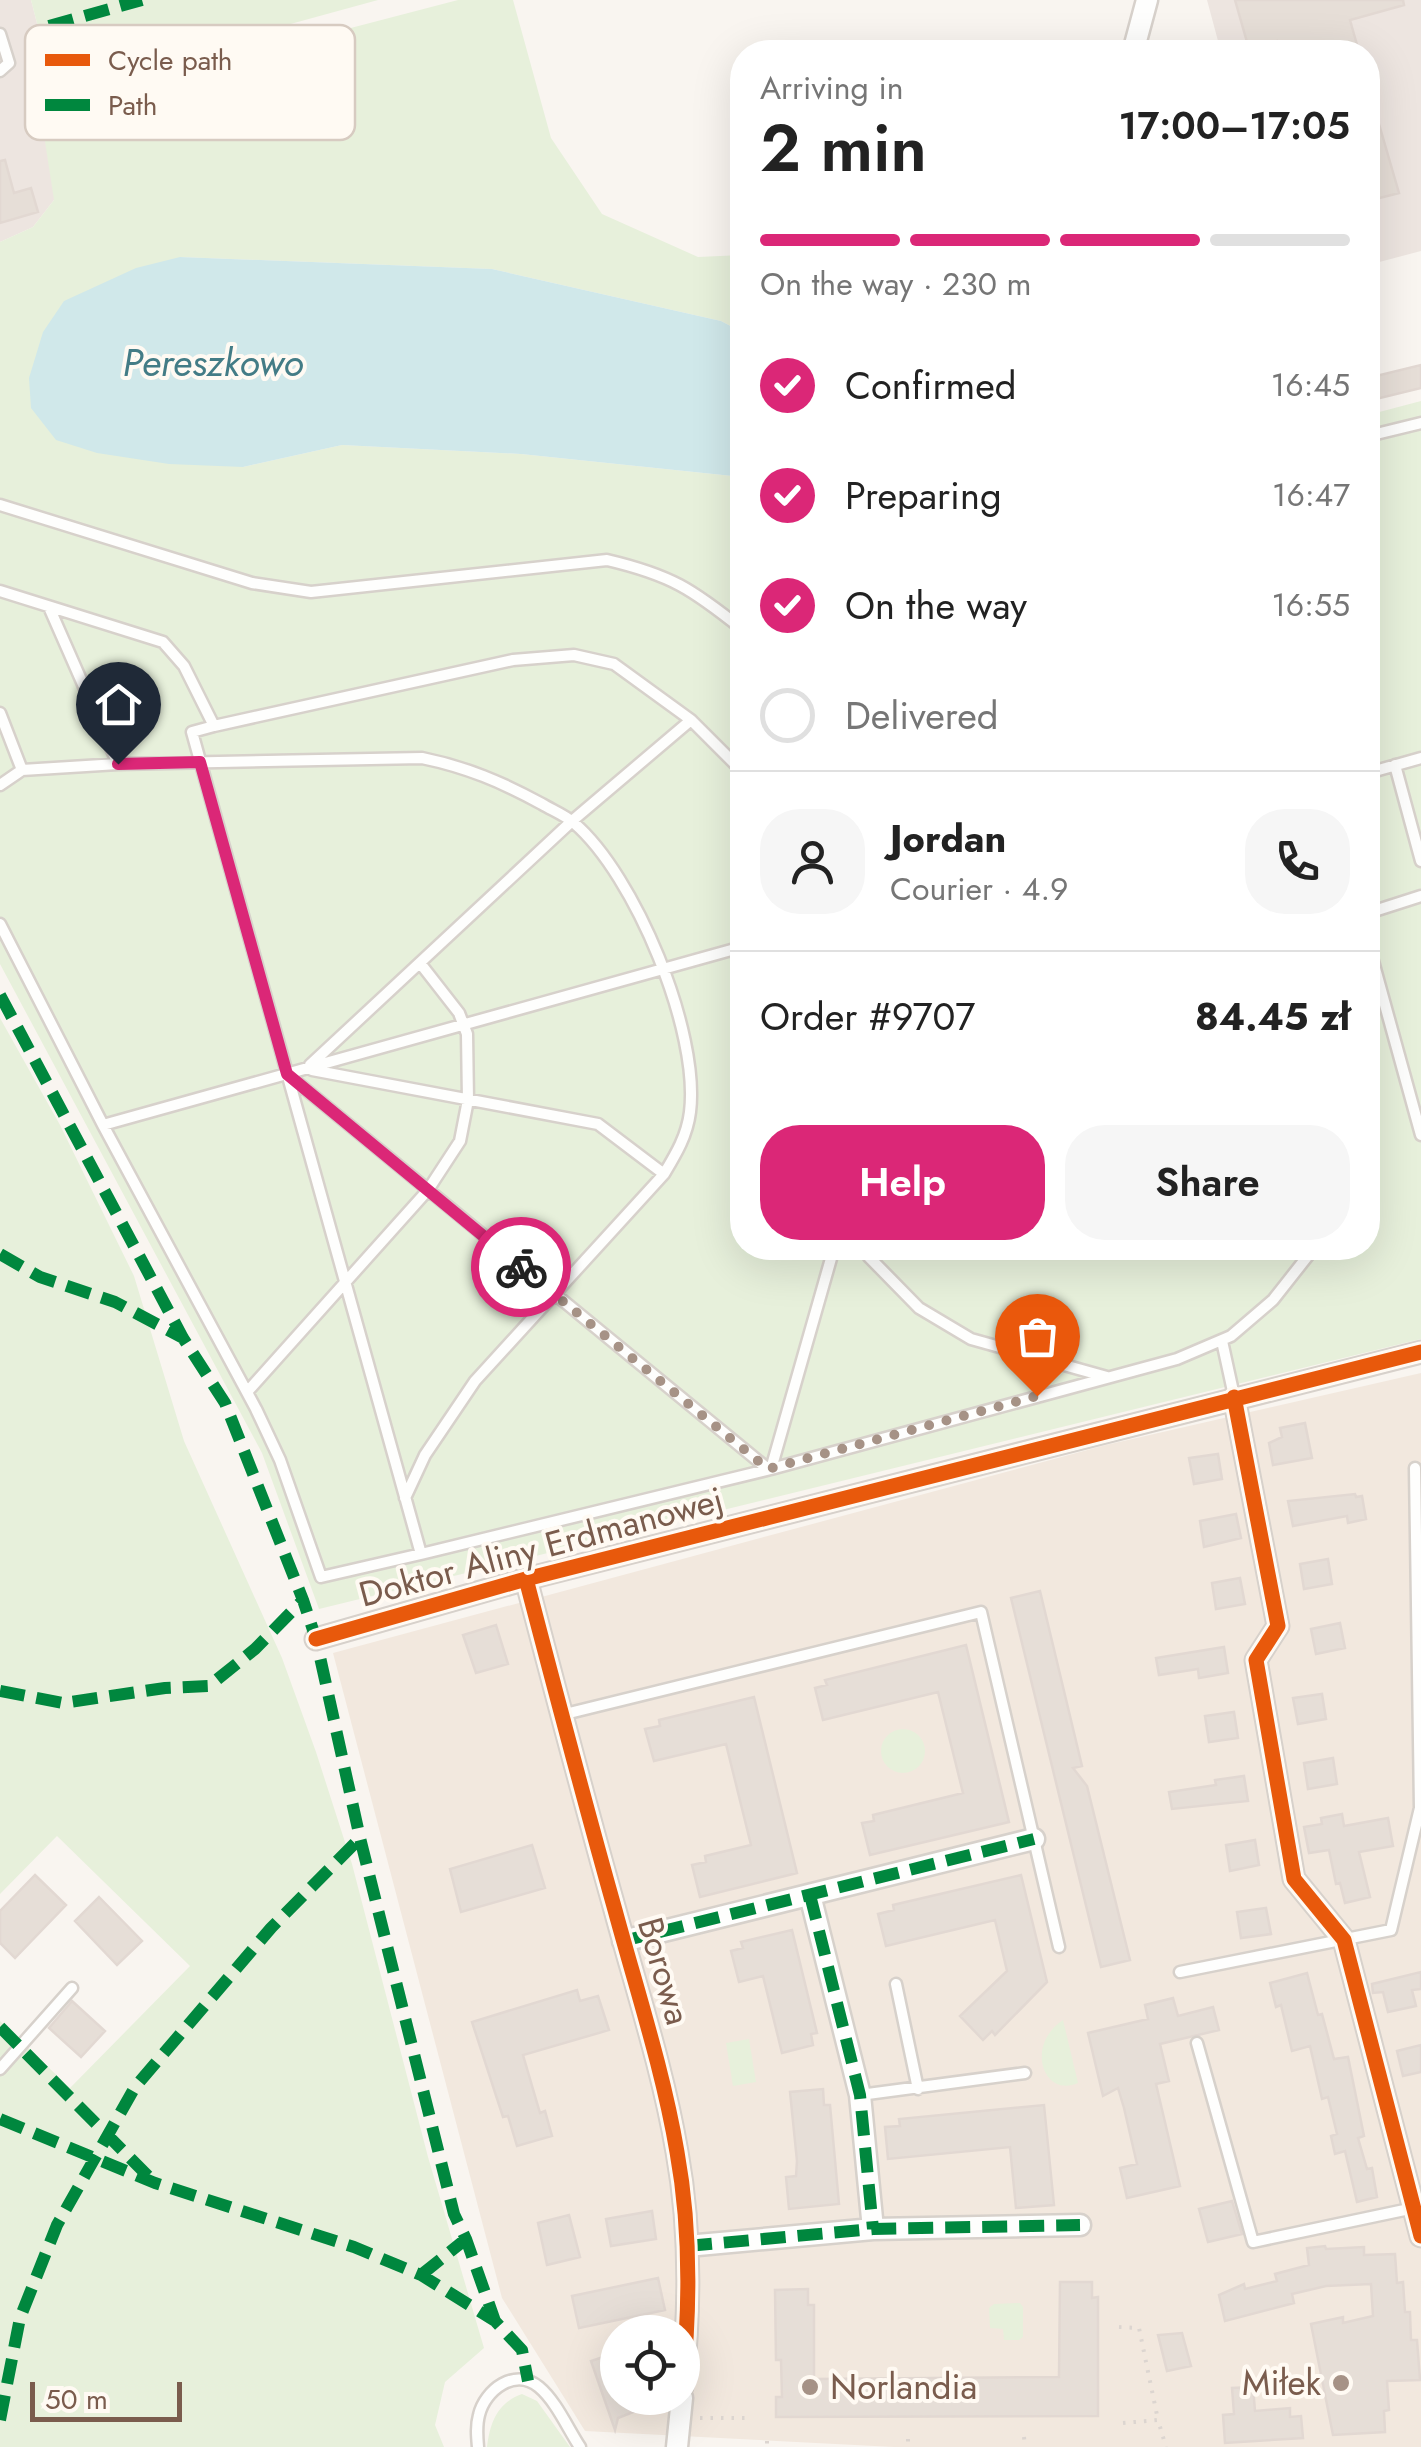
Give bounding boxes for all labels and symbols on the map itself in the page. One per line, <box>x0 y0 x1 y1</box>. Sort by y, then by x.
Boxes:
legend <box>25 25 355 140</box>
text: Cycle path <box>108 40 233 81</box>
text: Path <box>108 85 157 126</box>
water label: Pereszkowo <box>123 335 303 390</box>
pin <box>76 662 161 765</box>
courier <box>471 1217 571 1317</box>
pin <box>995 1294 1080 1397</box>
street label: Doktor Aliny Erdmanowej <box>353 1474 729 1620</box>
street label: Borowa <box>625 1912 703 2030</box>
place label: Miłek <box>1242 2358 1322 2408</box>
place label: Norlandia <box>830 2362 977 2412</box>
marker: Miłek <box>1330 2372 1352 2394</box>
marker: Norlandia <box>799 2376 821 2398</box>
scale bar <box>30 2377 182 2422</box>

